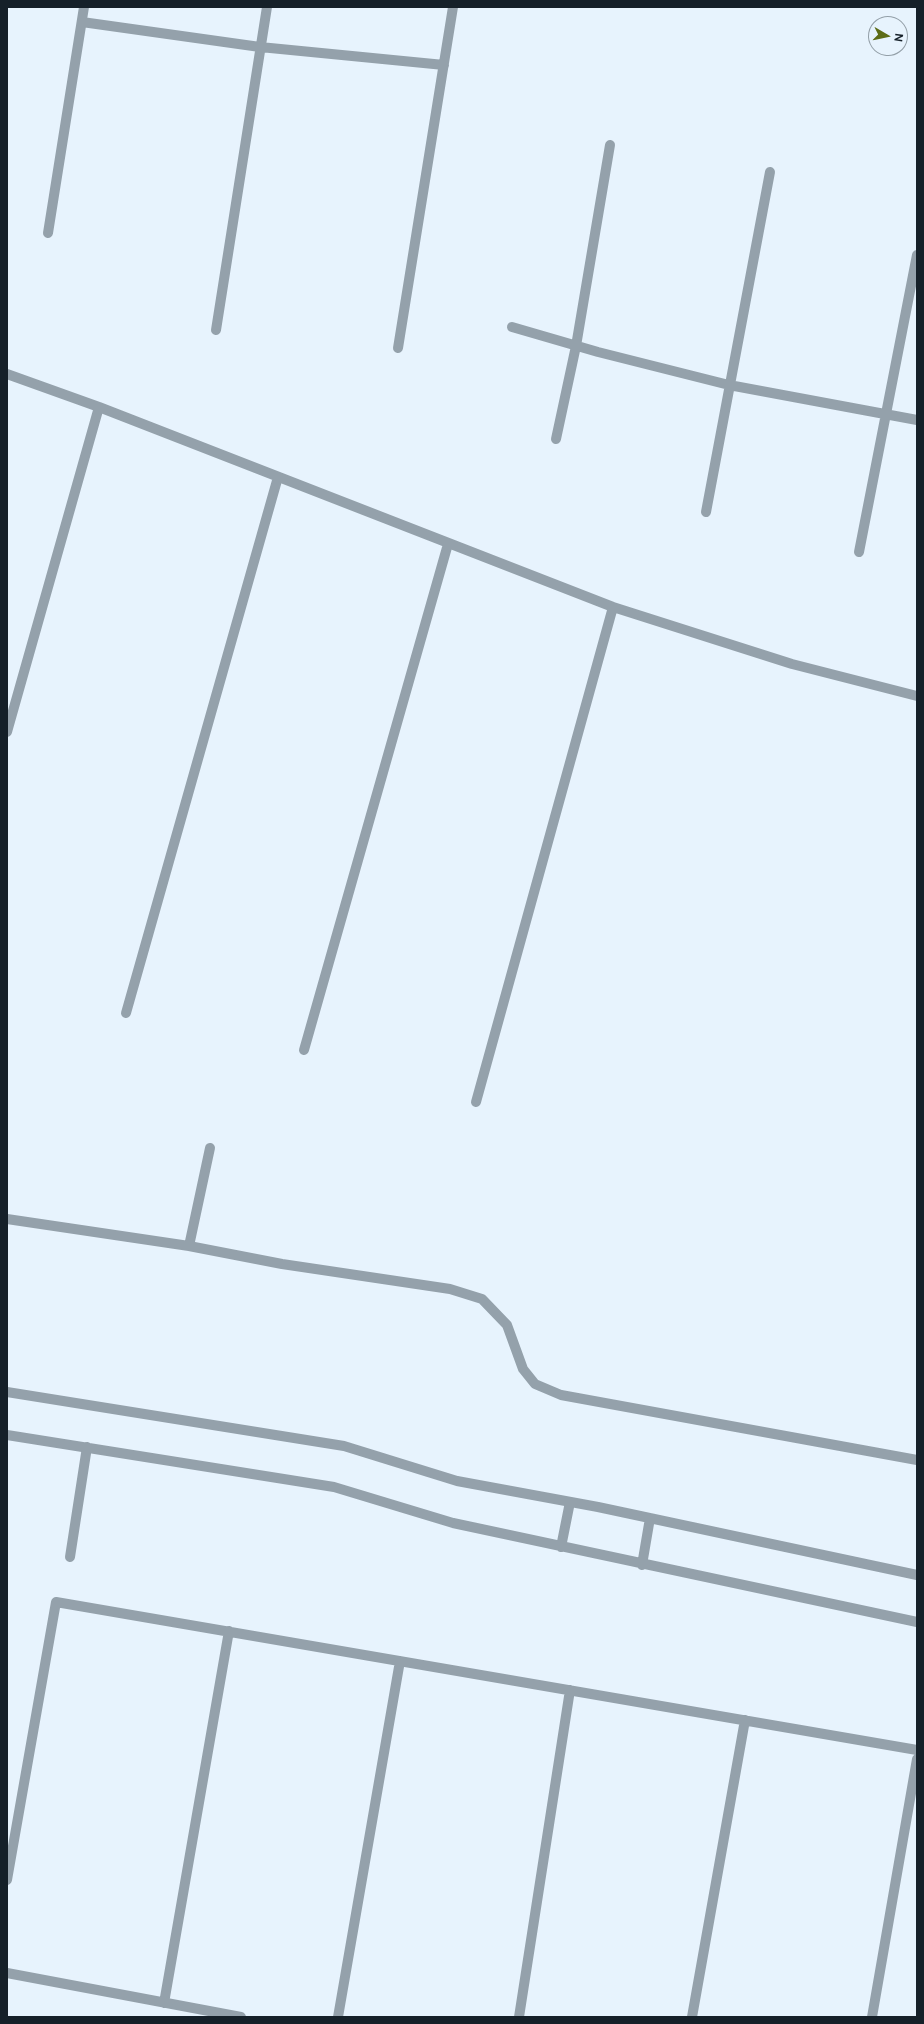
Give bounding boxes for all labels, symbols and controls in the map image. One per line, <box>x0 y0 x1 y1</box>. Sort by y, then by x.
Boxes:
north arrow <box>868 16 908 56</box>
text: N <box>892 33 905 43</box>

